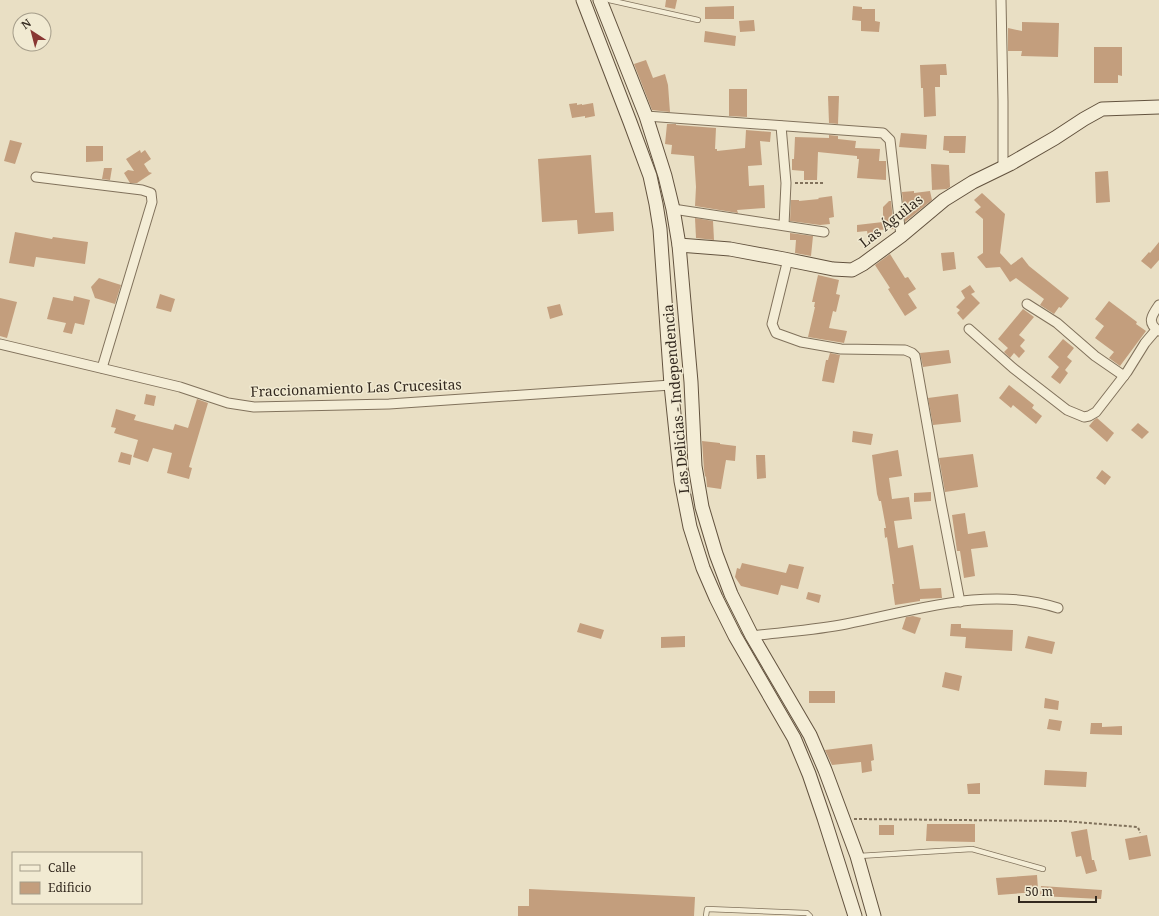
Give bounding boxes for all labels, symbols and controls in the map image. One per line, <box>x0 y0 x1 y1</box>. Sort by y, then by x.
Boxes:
north arrow <box>12 12 52 52</box>
text: N <box>18 15 34 32</box>
street label: Las Águilas <box>855 190 926 251</box>
street label: Las Delicias - Independencia <box>658 303 693 494</box>
street label: Fraccionamiento Las Crucesitas <box>250 374 462 401</box>
legend <box>12 852 142 904</box>
text: Calle <box>48 859 76 876</box>
scale bar <box>1019 878 1096 904</box>
text: Edificio <box>48 879 91 896</box>
text: 50 m <box>1025 883 1053 900</box>

